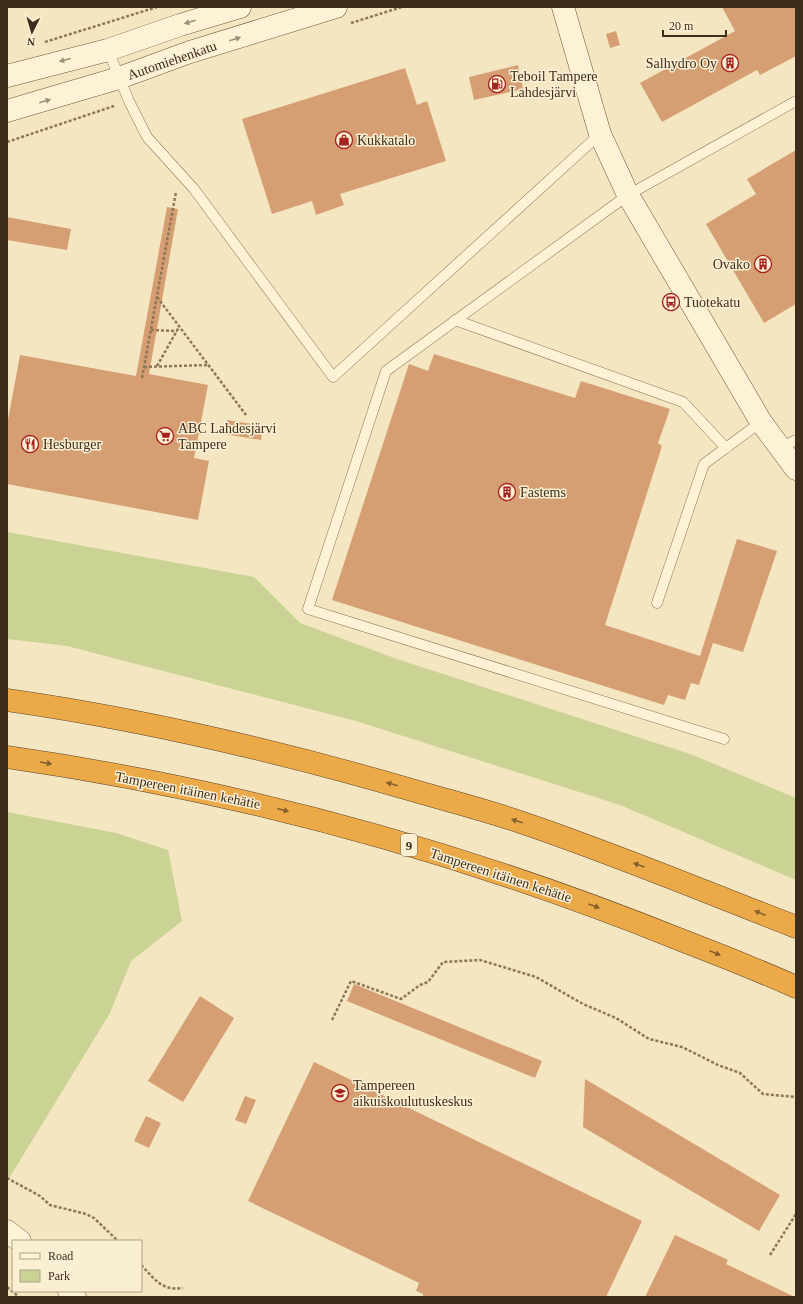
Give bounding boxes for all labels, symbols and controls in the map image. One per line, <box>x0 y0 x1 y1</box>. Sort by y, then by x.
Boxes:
north arrow <box>12 12 52 52</box>
scale bar <box>663 12 726 38</box>
one-way arrow <box>183 19 195 25</box>
text: 20 m <box>669 19 694 33</box>
text: N <box>27 36 36 48</box>
one-way arrow <box>229 36 241 42</box>
street label: Automiehenkatu <box>126 38 219 83</box>
building icon: Salhydro Oy <box>720 53 740 73</box>
place label: Salhydro Oy <box>646 56 717 71</box>
one-way arrow <box>59 57 71 63</box>
place label: Teboil Tampere Lahdesjärvi <box>510 69 598 100</box>
fuel station icon: Teboil Tampere Lahdesjärvi <box>487 74 507 94</box>
one-way arrow <box>39 98 51 104</box>
shop icon: Kukkatalo <box>334 130 354 150</box>
place label: Kukkatalo <box>357 133 415 148</box>
building icon: Ovako <box>753 254 773 274</box>
place label: Ovako <box>713 257 750 272</box>
bus stop icon: Tuotekatu <box>661 292 681 312</box>
place label: Tuotekatu <box>684 295 740 310</box>
place label: ABC Lahdesjärvi Tampere <box>178 421 276 452</box>
supermarket icon: ABC Lahdesjärvi Tampere <box>155 426 175 446</box>
restaurant icon: Hesburger <box>20 434 40 454</box>
place label: Hesburger <box>43 437 101 452</box>
building icon: Fastems <box>497 482 517 502</box>
place label: Fastems <box>520 485 566 500</box>
one-way arrow <box>39 760 52 766</box>
street label: Tampereen itäinen kehätie <box>114 769 262 812</box>
one-way arrow <box>386 781 398 787</box>
one-way arrow <box>277 808 289 814</box>
one-way arrow <box>510 818 522 824</box>
road number: 9 <box>401 834 417 856</box>
street label: Tampereen itäinen kehätie <box>428 846 573 905</box>
one-way arrow <box>633 862 645 868</box>
one-way arrow <box>589 903 601 909</box>
one-way arrow <box>753 909 765 915</box>
one-way arrow <box>710 951 722 957</box>
place label: Tampereen aikuiskoulutuskeskus <box>353 1078 473 1109</box>
school or university icon: Tampereen aikuiskoulutuskeskus <box>330 1083 350 1103</box>
legend <box>12 1240 142 1292</box>
text: Road <box>48 1249 73 1263</box>
text: Park <box>48 1269 70 1283</box>

